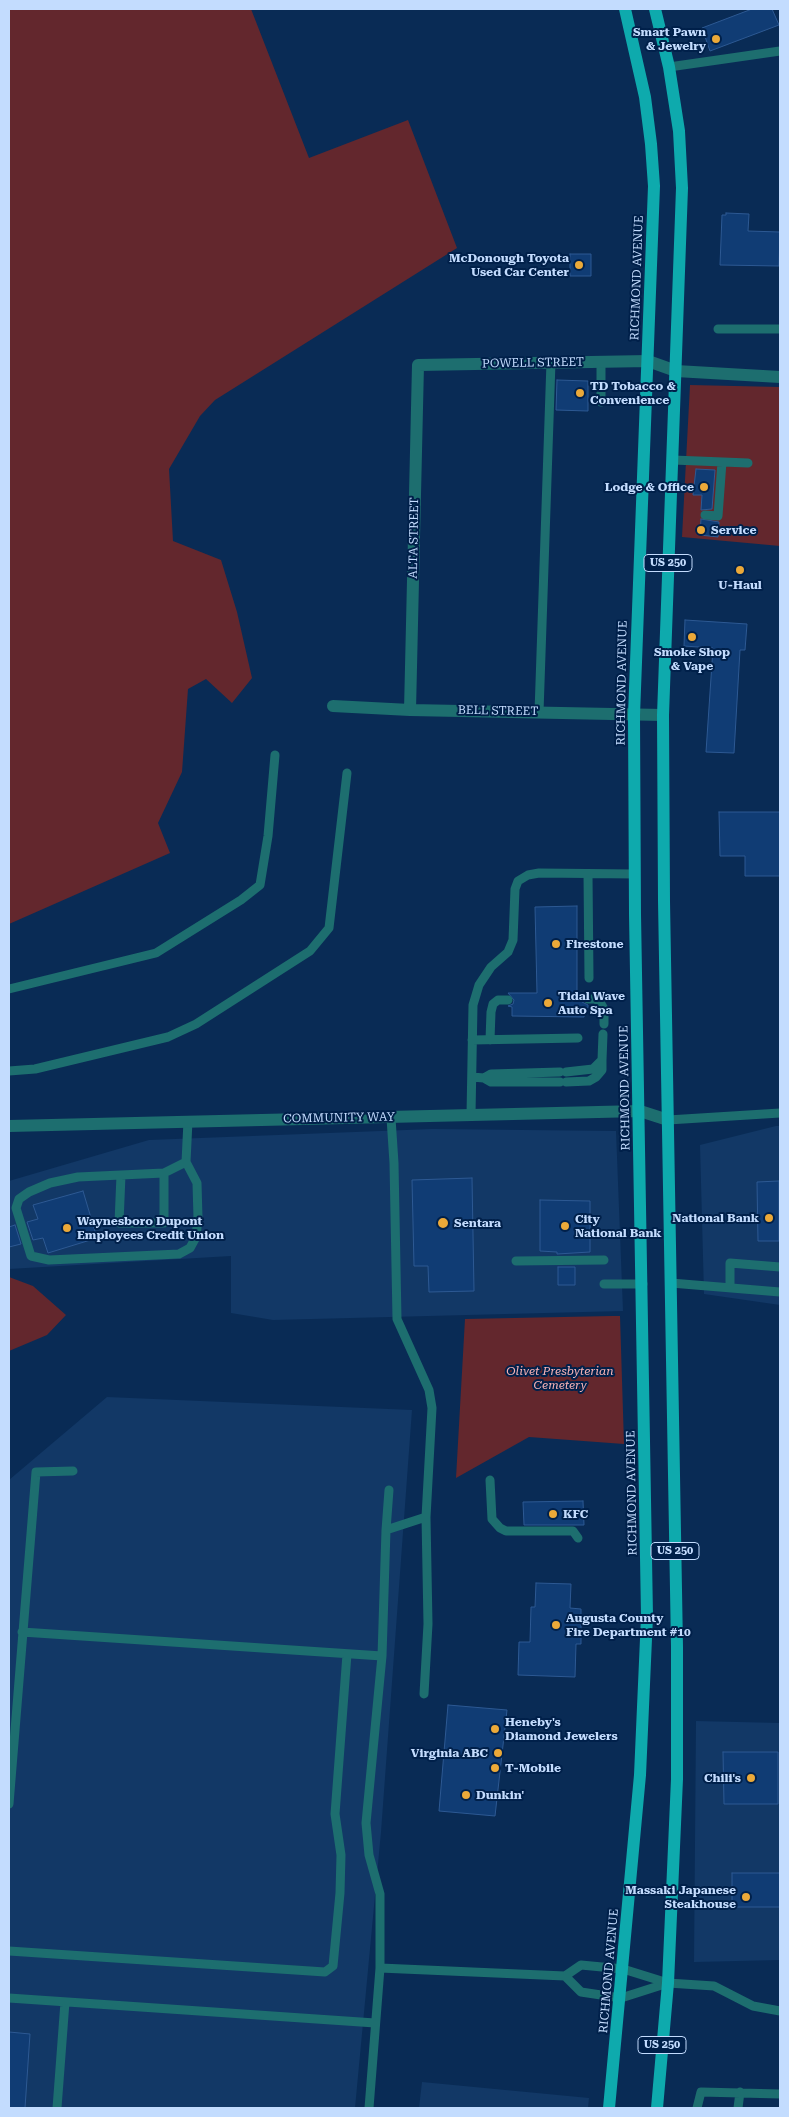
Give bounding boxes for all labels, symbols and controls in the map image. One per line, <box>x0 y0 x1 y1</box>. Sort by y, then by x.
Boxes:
place label: Smart Pawn & Jewelry <box>633 25 706 53</box>
marker: Smart Pawn & Jewelry <box>710 33 722 45</box>
street label: RICHMOND AVENUE <box>628 215 646 341</box>
place label: McDonough Toyota Used Car Center <box>449 251 569 279</box>
marker: McDonough Toyota Used Car Center <box>573 259 585 271</box>
street label: POWELL STREET <box>482 355 584 371</box>
place label: TD Tobacco & Convenience <box>590 379 676 407</box>
marker: TD Tobacco & Convenience <box>574 387 586 399</box>
place label: Lodge & Office <box>605 480 694 494</box>
marker: Lodge & Office <box>698 481 710 493</box>
street label: ALTA STREET <box>406 497 422 579</box>
place label: Service <box>711 523 756 537</box>
marker: Service <box>695 524 707 536</box>
road number: US 250 <box>644 554 692 572</box>
marker: U-Haul <box>734 564 746 576</box>
place label: U-Haul <box>718 578 762 592</box>
street label: RICHMOND AVENUE <box>614 620 630 746</box>
marker: Smoke Shop & Vape <box>686 631 698 643</box>
place label: Smoke Shop & Vape <box>654 645 730 673</box>
street label: BELL STREET <box>458 703 538 719</box>
place label: Firestone <box>566 937 624 951</box>
marker: Firestone <box>550 938 562 950</box>
place label: Tidal Wave Auto Spa <box>558 989 625 1017</box>
marker: Tidal Wave Auto Spa <box>542 997 554 1009</box>
street label: RICHMOND AVENUE <box>617 1025 633 1151</box>
street label: COMMUNITY WAY <box>283 1110 395 1126</box>
place label: National Bank <box>672 1211 759 1225</box>
place label: City National Bank <box>575 1212 662 1240</box>
marker: National Bank <box>763 1212 775 1224</box>
place label: Waynesboro Dupont Employees Credit Union <box>77 1214 224 1242</box>
marker: Sentara <box>436 1216 450 1230</box>
place label: Sentara <box>454 1216 501 1230</box>
marker: City National Bank <box>559 1220 571 1232</box>
marker: Waynesboro Dupont Employees Credit Union <box>61 1222 73 1234</box>
park label: Olivet Presbyterian Cemetery <box>506 1364 614 1392</box>
street label: RICHMOND AVENUE <box>624 1430 640 1556</box>
place label: KFC <box>563 1507 588 1521</box>
marker: KFC <box>547 1508 559 1520</box>
road number: US 250 <box>651 1542 699 1560</box>
place label: Augusta County Fire Department #10 <box>566 1611 691 1639</box>
marker: Augusta County Fire Department #10 <box>550 1619 562 1631</box>
place label: Heneby's Diamond Jewelers <box>505 1715 618 1743</box>
marker: Heneby's Diamond Jewelers <box>489 1723 501 1735</box>
place label: Virginia ABC <box>411 1746 488 1760</box>
marker: Virginia ABC <box>492 1747 504 1759</box>
place label: T-Mobile <box>505 1761 561 1775</box>
marker: T-Mobile <box>489 1762 501 1774</box>
place label: Chili's <box>704 1771 741 1785</box>
marker: Chili's <box>745 1772 757 1784</box>
place label: Dunkin' <box>476 1788 524 1802</box>
marker: Dunkin' <box>460 1789 472 1801</box>
place label: Massaki Japanese Steakhouse <box>625 1883 736 1911</box>
marker: Massaki Japanese Steakhouse <box>740 1891 752 1903</box>
street label: RICHMOND AVENUE <box>596 1908 622 2034</box>
road number: US 250 <box>638 2036 686 2054</box>

